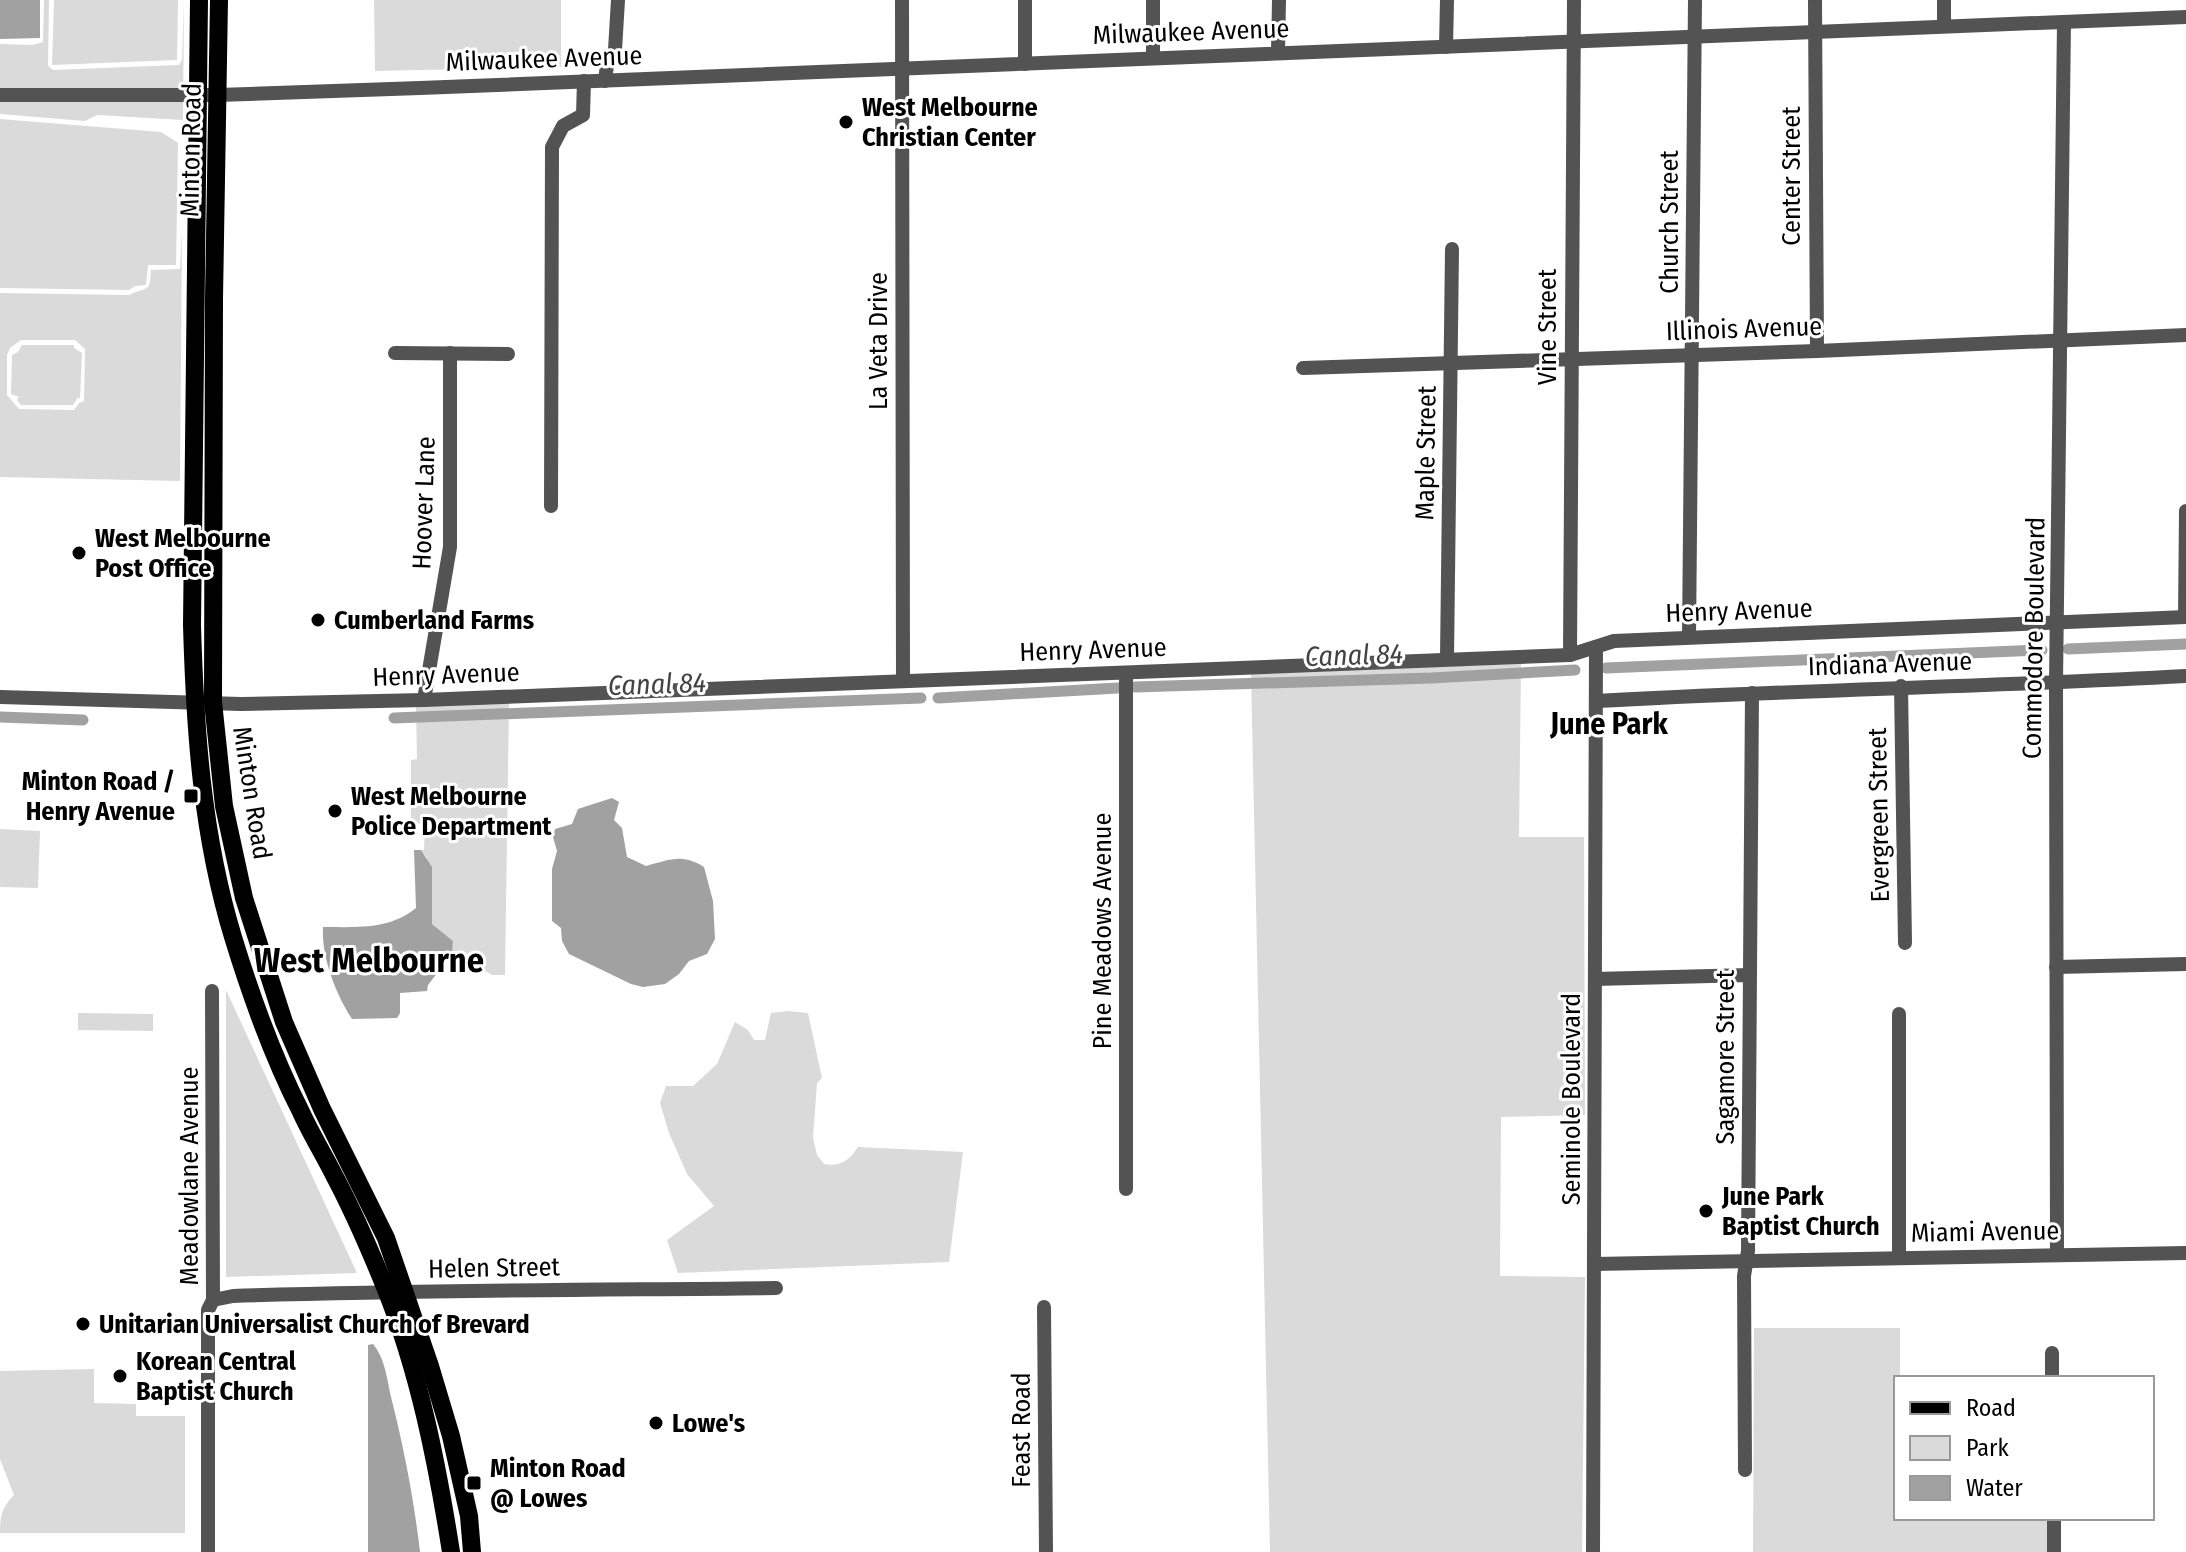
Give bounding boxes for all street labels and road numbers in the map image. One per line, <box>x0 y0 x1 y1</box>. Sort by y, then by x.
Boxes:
street label: Milwaukee Avenue <box>1092 13 1290 51</box>
street label: Milwaukee Avenue <box>445 40 643 78</box>
street label: Minton Road <box>174 83 208 217</box>
street label: Center Street <box>1776 106 1807 246</box>
street label: Church Street <box>1654 150 1685 294</box>
street label: Vine Street <box>1532 268 1563 385</box>
street label: La Veta Drive <box>863 272 894 410</box>
street label: Illinois Avenue <box>1665 311 1823 347</box>
street label: Maple Street <box>1409 385 1443 521</box>
street label: Hoover Lane <box>406 436 442 570</box>
street label: Commodore Boulevard <box>2016 517 2052 759</box>
street label: Henry Avenue <box>1665 593 1813 629</box>
street label: Henry Avenue <box>1019 632 1167 668</box>
street label: Indiana Avenue <box>1807 646 1973 682</box>
street label: Henry Avenue <box>372 657 520 693</box>
street label: Minton Road <box>226 724 278 862</box>
street label: Evergreen Street <box>1862 727 1896 903</box>
street label: Pine Meadows Avenue <box>1087 813 1118 1049</box>
street label: Sagamore Street <box>1710 969 1741 1144</box>
street label: Seminole Boulevard <box>1556 993 1587 1205</box>
street label: Meadowlane Avenue <box>174 1067 205 1285</box>
street label: Miami Avenue <box>1910 1215 2060 1249</box>
street label: Helen Street <box>428 1251 561 1285</box>
street label: Feast Road <box>1006 1372 1037 1488</box>

